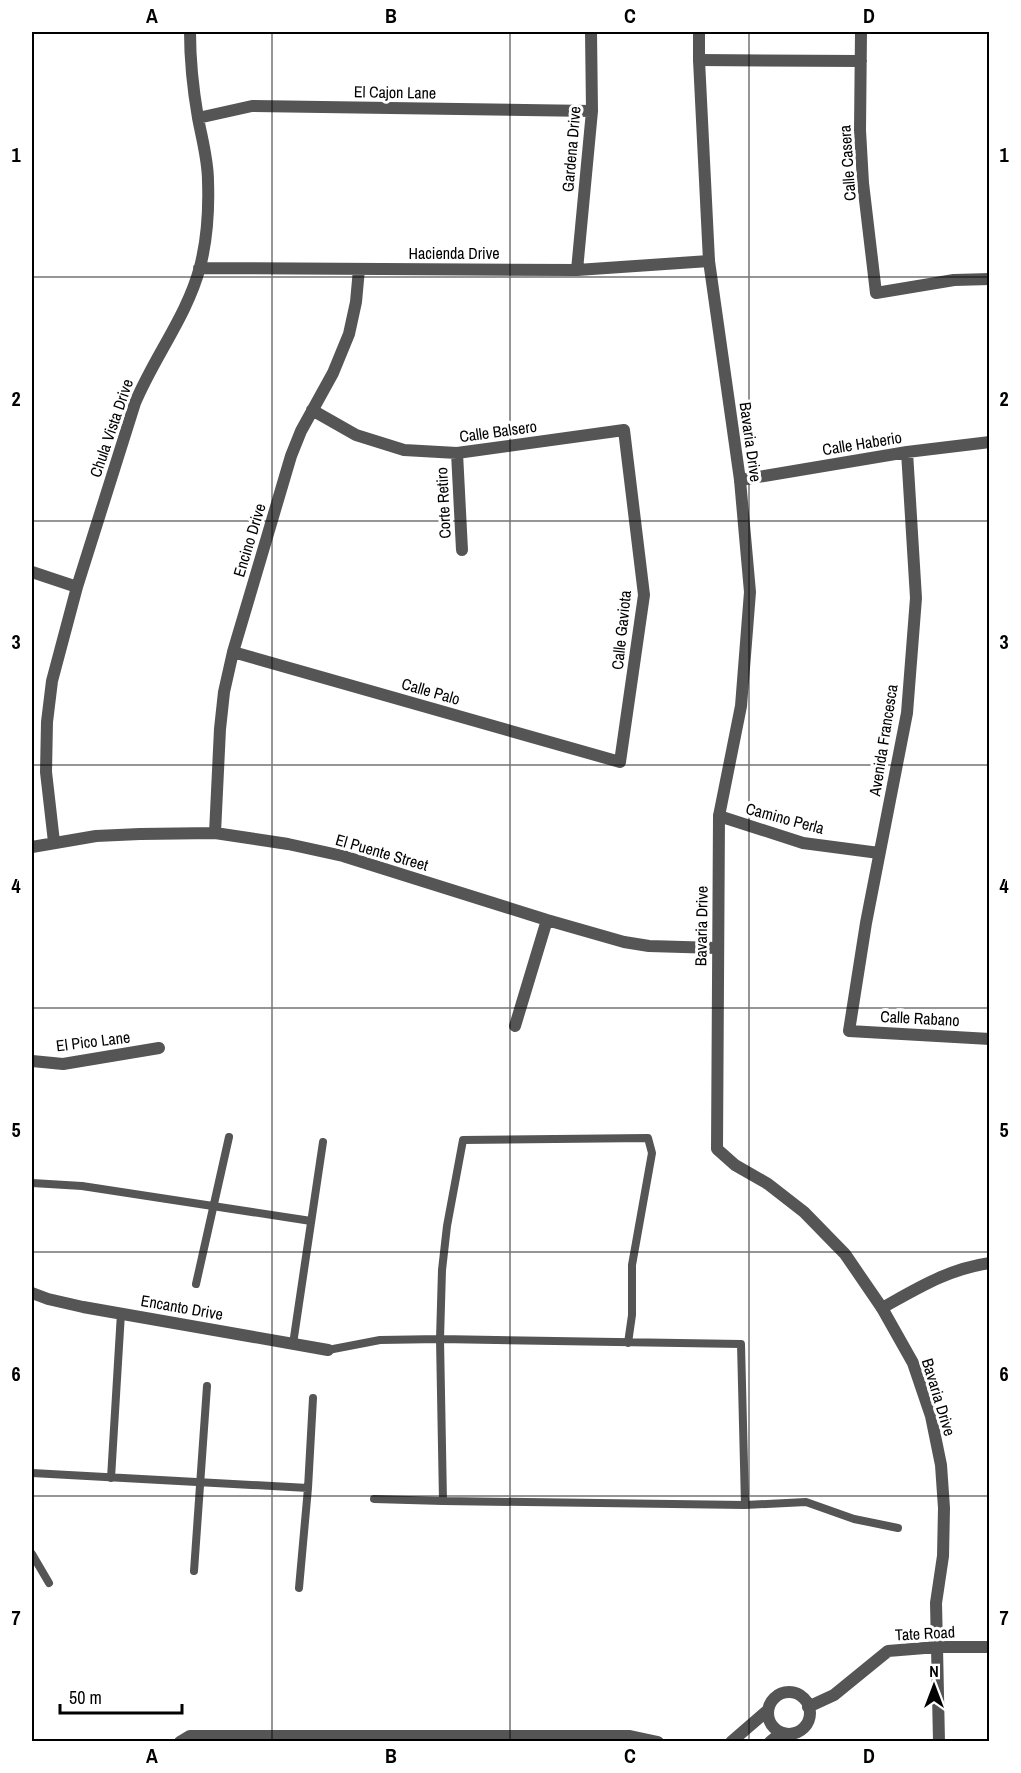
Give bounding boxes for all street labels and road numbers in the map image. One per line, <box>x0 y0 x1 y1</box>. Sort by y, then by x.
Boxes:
street label: El Cajon Lane <box>354 80 436 104</box>
street label: Gardena Drive <box>556 105 586 193</box>
street label: Calle Casera <box>833 124 861 202</box>
street label: Hacienda Drive <box>408 242 500 264</box>
street label: Chula Vista Drive <box>84 376 138 480</box>
street label: Bavaria Drive <box>735 401 767 483</box>
street label: Calle Balsero <box>458 415 538 447</box>
street label: Calle Haberio <box>821 426 903 460</box>
street label: Corte Retiro <box>430 467 456 539</box>
street label: Encino Drive <box>227 501 271 579</box>
street label: Calle Gaviota <box>606 589 636 671</box>
street label: Calle Palo <box>399 672 463 710</box>
street label: Avenida Francesca <box>863 682 903 798</box>
street label: Camino Perla <box>743 797 827 839</box>
street label: El Puente Street <box>333 828 431 876</box>
street label: Bavaria Drive <box>689 886 713 966</box>
street label: Calle Rabano <box>880 1005 960 1031</box>
street label: El Pico Lane <box>55 1026 131 1056</box>
street label: Encanto Drive <box>139 1289 225 1325</box>
street label: Bavaria Drive <box>917 1355 961 1439</box>
street label: Tate Road <box>894 1620 956 1646</box>

